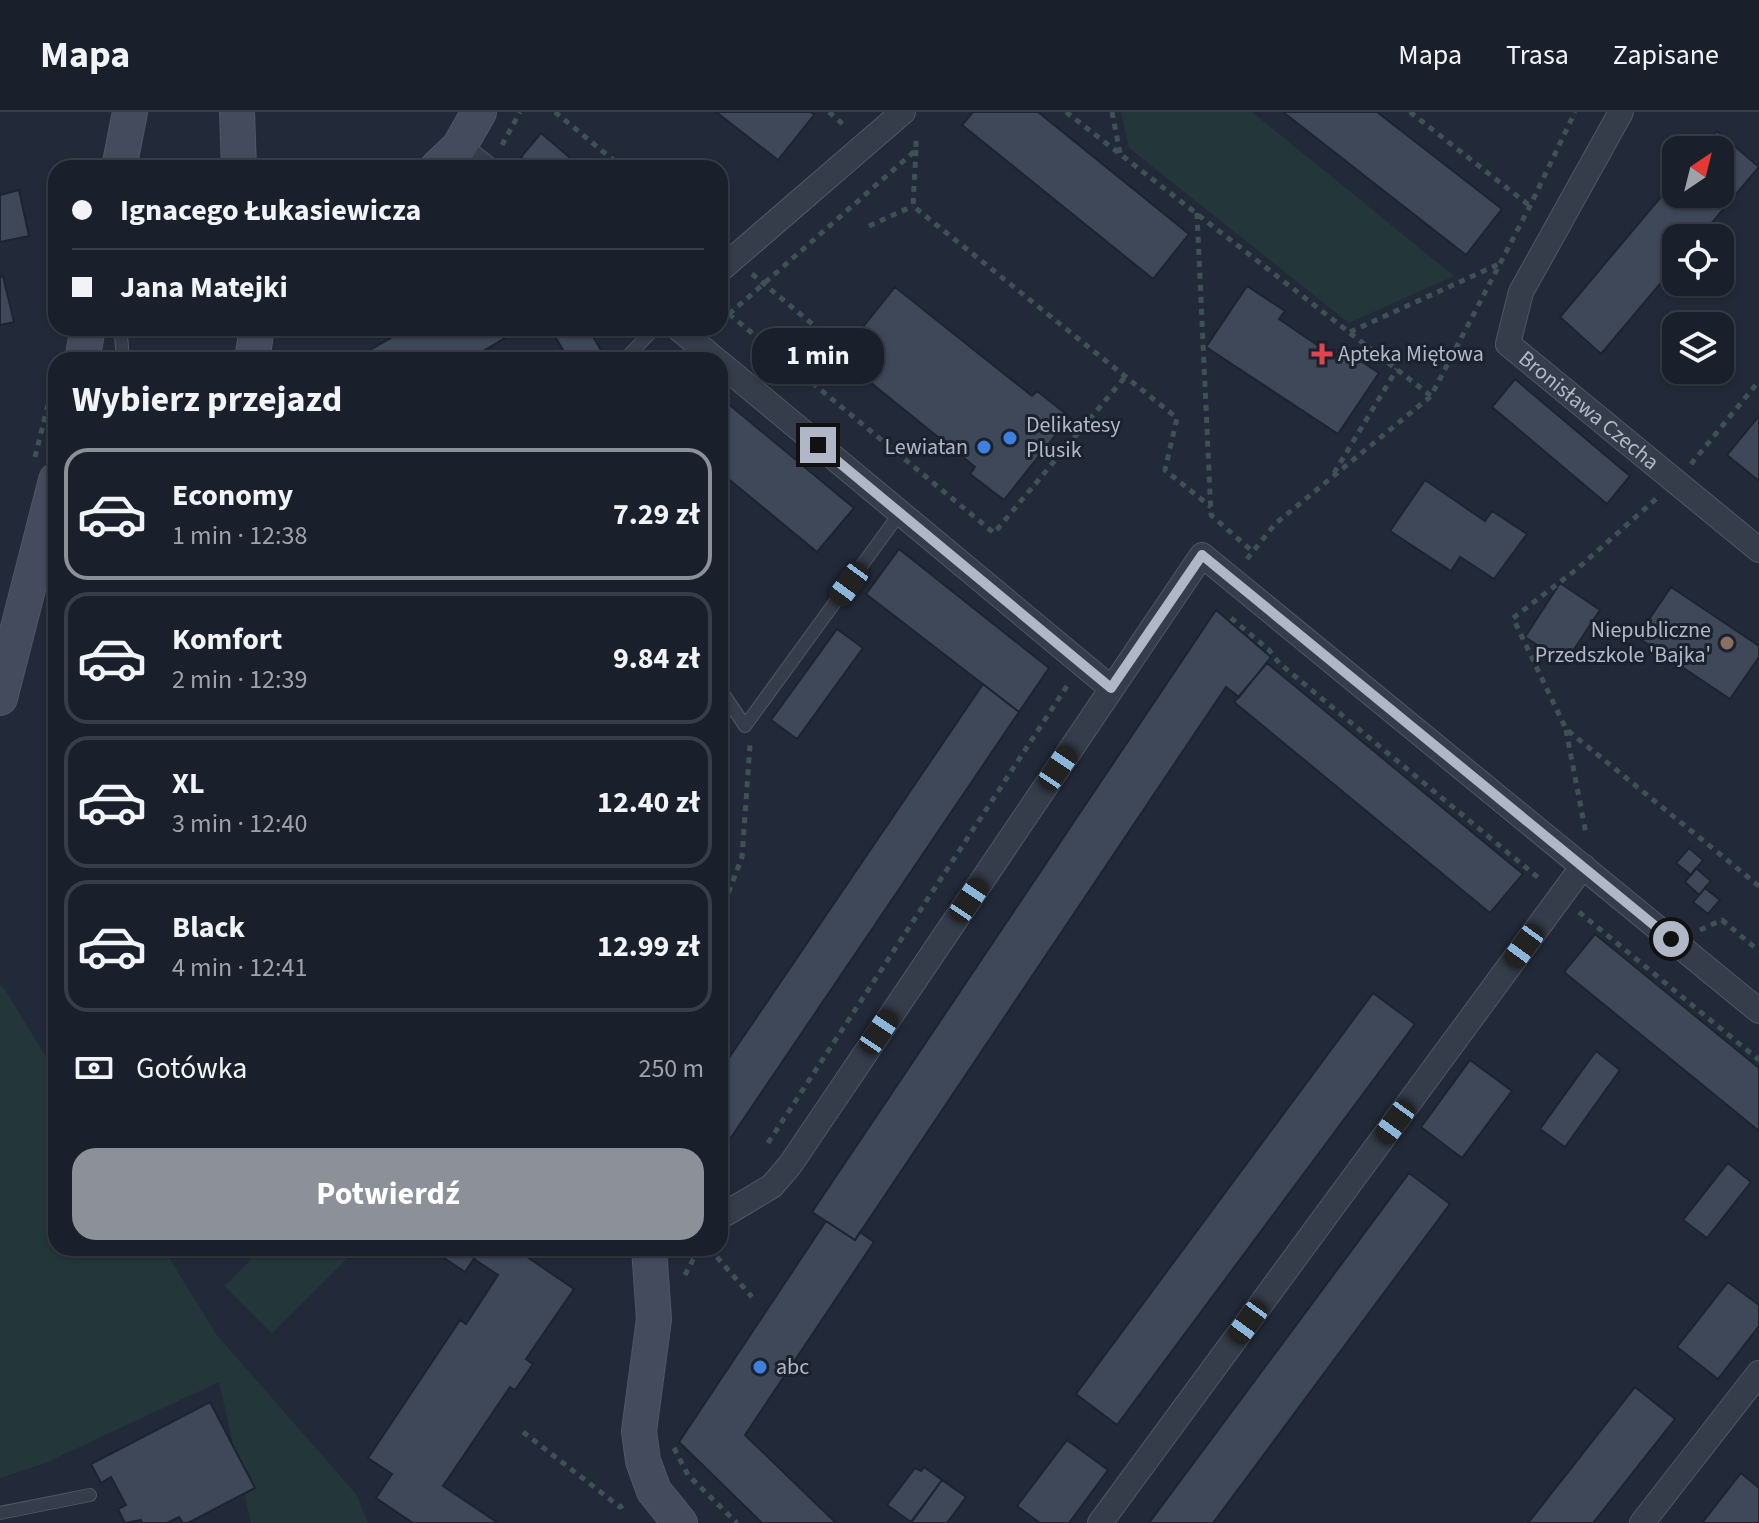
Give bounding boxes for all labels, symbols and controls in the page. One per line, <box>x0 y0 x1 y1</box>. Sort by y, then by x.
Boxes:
text: Mapa <box>40 28 130 82</box>
text: Mapa <box>1398 35 1462 75</box>
text: Trasa <box>1506 35 1569 75</box>
text: Zapisane <box>1613 35 1719 75</box>
north arrow <box>1662 136 1734 208</box>
map controls <box>1662 136 1734 384</box>
text: Ignacego Łukasiewicza <box>120 189 421 232</box>
button: locate <box>1662 224 1734 296</box>
text: Jana Matejki <box>120 266 288 309</box>
button: layers <box>1662 312 1734 384</box>
callout: 1 min <box>752 329 884 385</box>
text: 1 min <box>786 337 850 374</box>
place label: Apteka Miętowa <box>1338 338 1484 370</box>
street label: Bronisława Czecha <box>1512 343 1666 478</box>
marker: Apteka Miętowa <box>1313 345 1331 363</box>
text: Wybierz przejazd <box>72 374 342 425</box>
place label: Delikatesy Plusik <box>1026 409 1121 466</box>
route end <box>800 427 836 463</box>
marker: Delikatesy Plusik <box>1001 429 1019 447</box>
place label: Lewiatan <box>884 431 968 463</box>
marker: Lewiatan <box>975 438 993 456</box>
text: Economy <box>172 474 293 517</box>
icon: car <box>76 478 148 550</box>
text: 7.29 zł <box>613 493 700 536</box>
text: 1 min · 12:38 <box>172 517 307 554</box>
car <box>825 558 873 610</box>
place label: Niepubliczne Przedszkole 'Bajka' <box>1535 614 1711 671</box>
text: Komfort <box>172 618 282 661</box>
icon: car <box>76 622 148 694</box>
marker: Niepubliczne Przedszkole 'Bajka' <box>1718 634 1736 652</box>
text: 9.84 zł <box>613 637 700 680</box>
text: 2 min · 12:39 <box>172 661 307 698</box>
car <box>1035 741 1081 795</box>
text: XL <box>172 762 205 805</box>
icon: car <box>76 766 148 838</box>
text: 12.40 zł <box>597 781 700 824</box>
text: 3 min · 12:40 <box>172 805 307 842</box>
car <box>946 873 992 927</box>
text: Black <box>172 906 245 949</box>
icon: car <box>76 910 148 982</box>
car <box>1500 920 1548 972</box>
route start <box>1653 921 1689 957</box>
text: 12.99 zł <box>597 925 700 968</box>
text: 4 min · 12:41 <box>172 949 307 986</box>
car <box>856 1005 902 1059</box>
icon: cash <box>72 1046 116 1090</box>
text: Gotówka <box>136 1047 247 1090</box>
text: 250 m <box>638 1050 704 1087</box>
car <box>1371 1096 1419 1148</box>
button: Potwierdź <box>72 1148 704 1240</box>
car <box>1224 1296 1272 1348</box>
place label: abc <box>776 1351 809 1383</box>
marker: abc <box>751 1358 769 1376</box>

